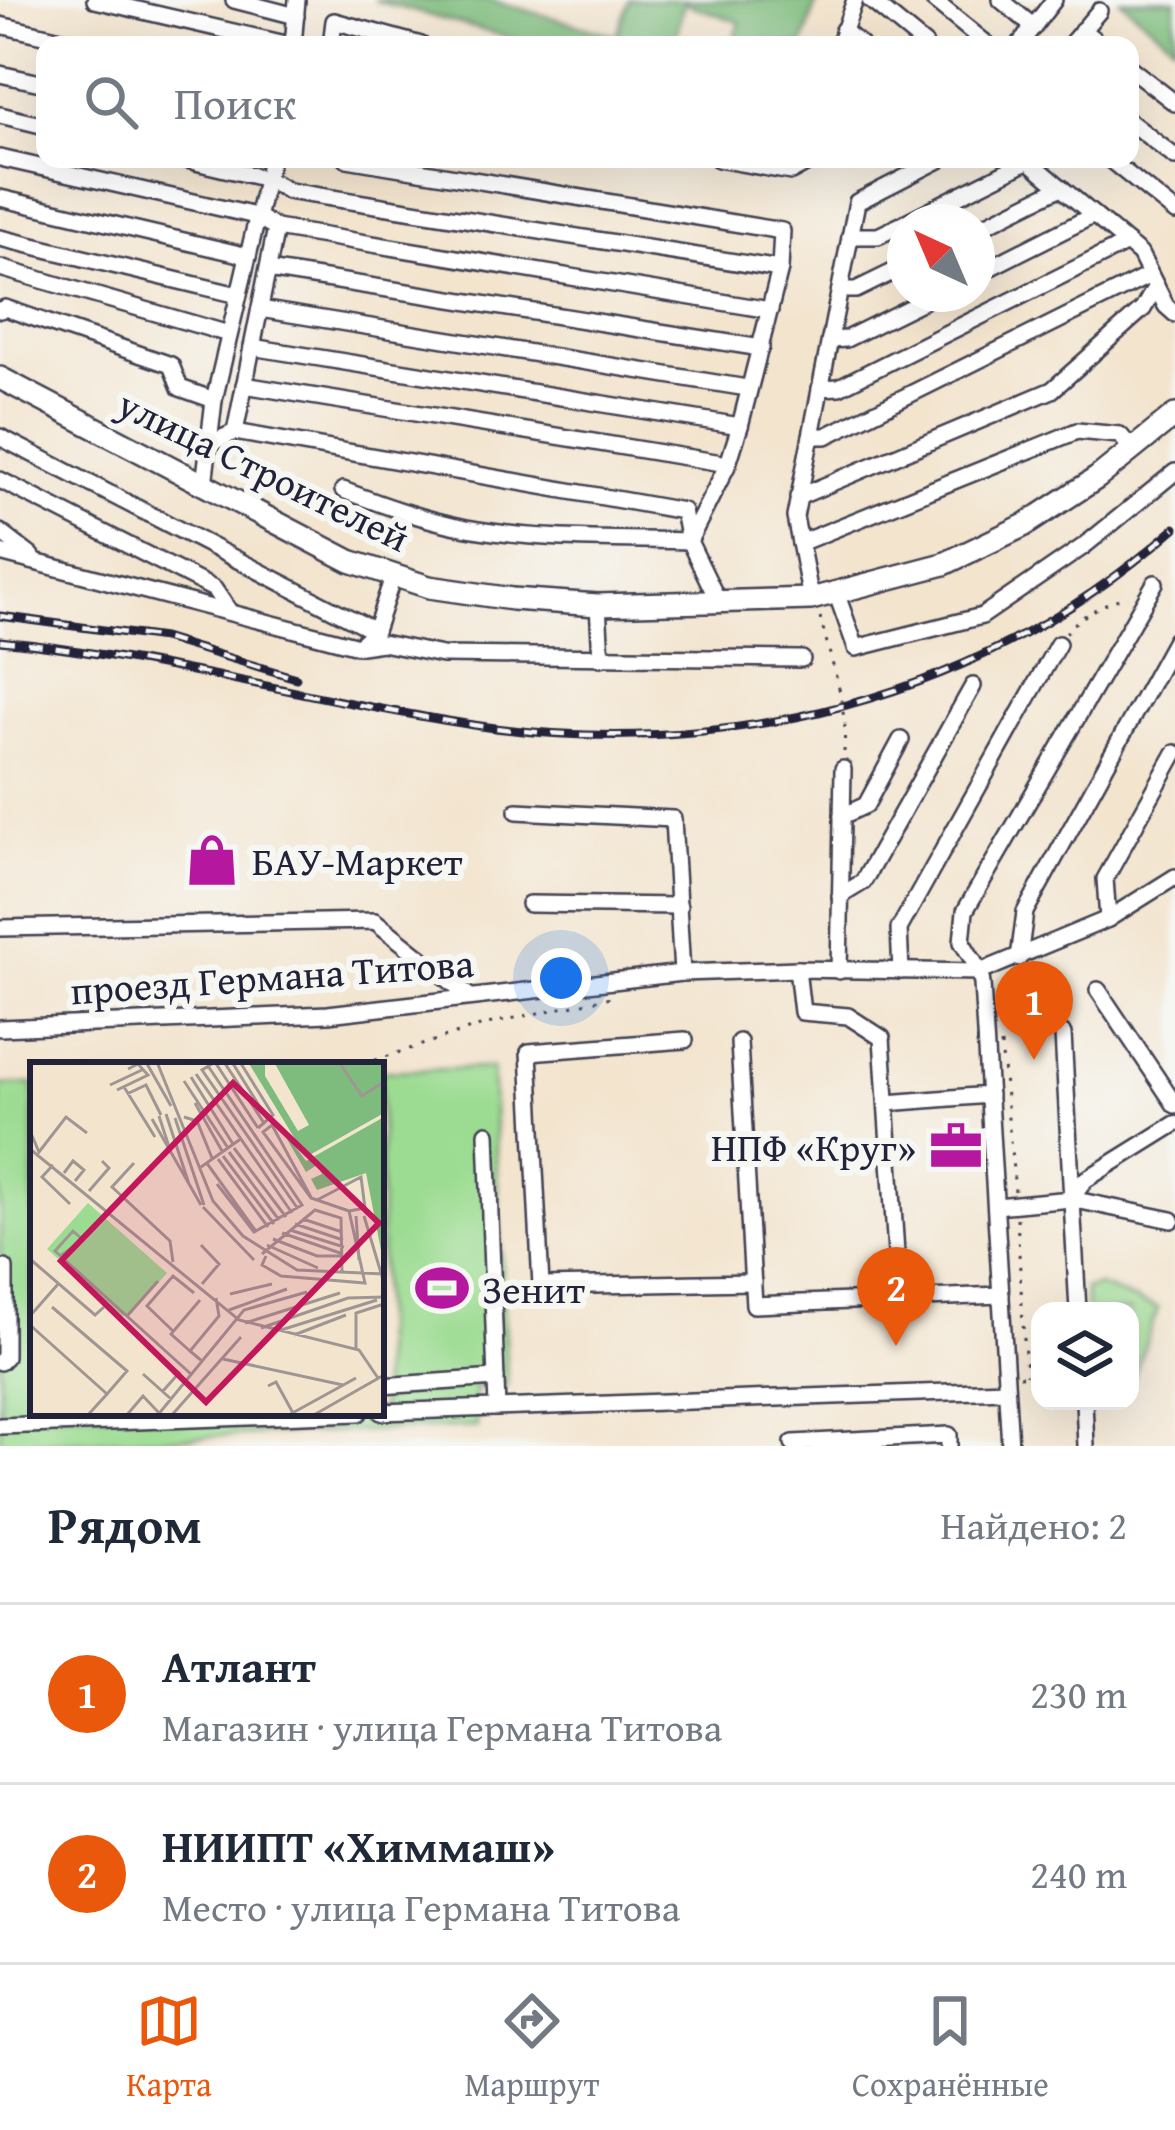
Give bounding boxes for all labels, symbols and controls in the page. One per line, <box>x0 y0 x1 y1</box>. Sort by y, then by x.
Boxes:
search box <box>36 36 1139 168</box>
icon: search <box>78 69 144 135</box>
text: Поиск <box>174 70 296 135</box>
north arrow <box>887 204 995 312</box>
street label: улица Строителей <box>108 374 419 565</box>
shop icon: БАУ-Маркет <box>183 831 241 889</box>
place label: БАУ-Маркет <box>252 832 463 889</box>
street label: проезд Германа Титова <box>69 933 476 1019</box>
your location <box>531 948 591 1008</box>
pin: 1 <box>995 961 1073 1060</box>
inset map <box>30 1062 384 1416</box>
office icon: НПФ «Круг» <box>927 1117 985 1175</box>
place label: НПФ «Круг» <box>711 1118 916 1175</box>
pin: 2 <box>857 1247 935 1346</box>
sports icon: Зенит <box>413 1259 471 1317</box>
place label: Зенит <box>482 1260 585 1317</box>
map controls <box>1031 1302 1139 1410</box>
button: layers <box>1031 1302 1139 1410</box>
text: Рядом <box>48 1487 202 1562</box>
text: Найдено: 2 <box>940 1496 1127 1553</box>
text: Атлант <box>162 1633 316 1698</box>
text: 1 <box>77 1665 97 1722</box>
text: 230 m <box>1030 1665 1127 1722</box>
text: Магазин · улица Германа Титова <box>162 1698 722 1755</box>
text: НИИПТ «Химмаш» <box>162 1813 555 1878</box>
text: 2 <box>77 1845 97 1902</box>
text: 240 m <box>1030 1845 1127 1902</box>
text: Место · улица Германа Титова <box>162 1878 680 1935</box>
tab: Карта <box>126 1988 212 2108</box>
tab: Маршрут <box>464 1988 599 2108</box>
tab: Сохранённые <box>852 1988 1049 2108</box>

